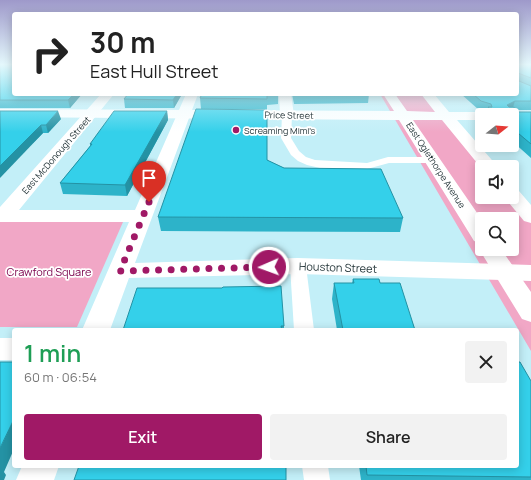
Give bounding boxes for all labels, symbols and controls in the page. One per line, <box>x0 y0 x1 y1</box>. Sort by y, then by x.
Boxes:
text: 30 m <box>90 23 155 61</box>
icon: right <box>24 28 76 80</box>
text: East Hull Street <box>90 59 218 83</box>
street label: Price Street <box>264 108 314 122</box>
north arrow <box>475 108 519 152</box>
map controls <box>475 108 519 256</box>
street label: East McDonough Street <box>19 113 94 197</box>
street label: East Oglethorpe Avenue <box>403 119 469 211</box>
place label: Screaming Mimi's <box>244 124 315 137</box>
marker: Screaming Mimi's <box>231 125 241 135</box>
button: sound <box>475 160 519 204</box>
pin <box>132 161 166 202</box>
icon: arrive <box>138 167 160 189</box>
button: search <box>475 212 519 256</box>
position arrow <box>248 246 290 288</box>
street label: Houston Street <box>299 258 377 276</box>
park label: Crawford Square <box>7 264 92 279</box>
text: 1 min <box>24 336 81 369</box>
button: close <box>465 341 507 383</box>
text: 60 m · 06:54 <box>24 368 97 386</box>
button: Exit <box>24 414 262 460</box>
button: Share <box>270 414 507 460</box>

